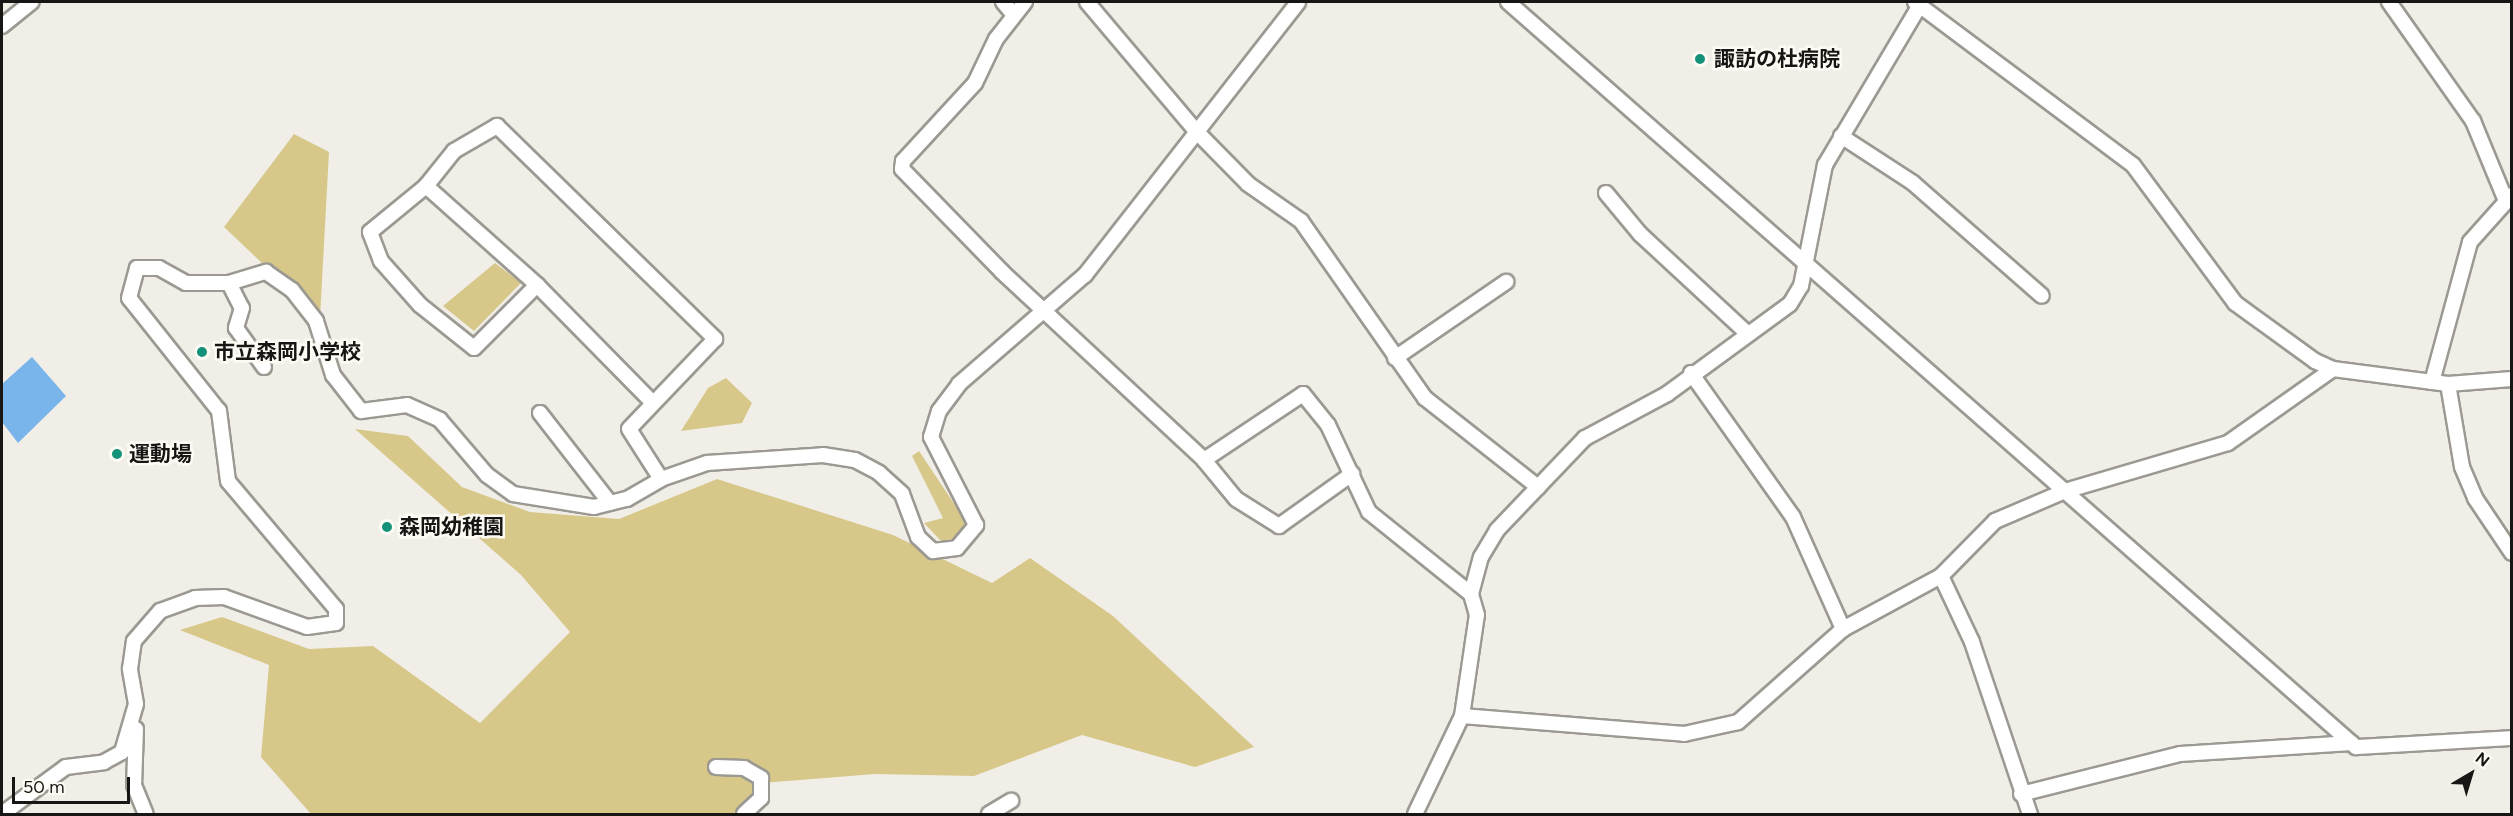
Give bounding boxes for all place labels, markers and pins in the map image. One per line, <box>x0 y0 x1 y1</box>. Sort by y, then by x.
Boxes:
place label: 諏訪の杜病院 <box>1714 46 1840 72</box>
marker: 諏訪の杜病院 <box>1691 50 1709 68</box>
place label: 市立森岡小学校 <box>214 339 361 365</box>
marker: 市立森岡小学校 <box>195 345 209 359</box>
place label: 運動場 <box>129 441 192 467</box>
marker: 運動場 <box>110 447 124 461</box>
place label: 森岡幼稚園 <box>399 514 504 540</box>
marker: 森岡幼稚園 <box>380 520 394 534</box>

